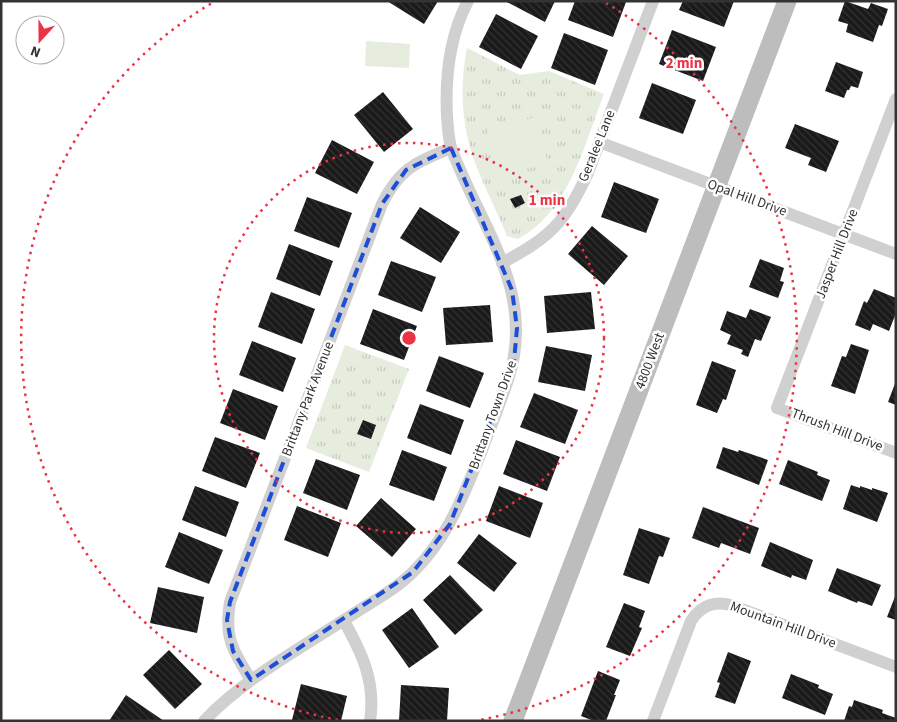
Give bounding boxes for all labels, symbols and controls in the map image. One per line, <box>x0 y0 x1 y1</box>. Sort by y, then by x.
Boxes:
north arrow <box>15 15 65 65</box>
text: N <box>28 40 44 62</box>
text: 2 min <box>666 53 702 74</box>
street label: Geralee Lane <box>574 107 621 185</box>
street label: Opal Hill Drive <box>705 174 790 222</box>
text: 1 min <box>529 190 565 211</box>
street label: Jasper Hill Drive <box>811 206 863 302</box>
centre of rings <box>400 329 418 347</box>
street label: 4800 West <box>630 330 670 392</box>
street label: Brittany Park Avenue <box>277 339 339 459</box>
street label: Brittany Town Drive <box>464 358 522 472</box>
street label: Thrush Hill Drive <box>788 403 886 457</box>
street label: Mountain Hill Drive <box>727 597 839 653</box>

